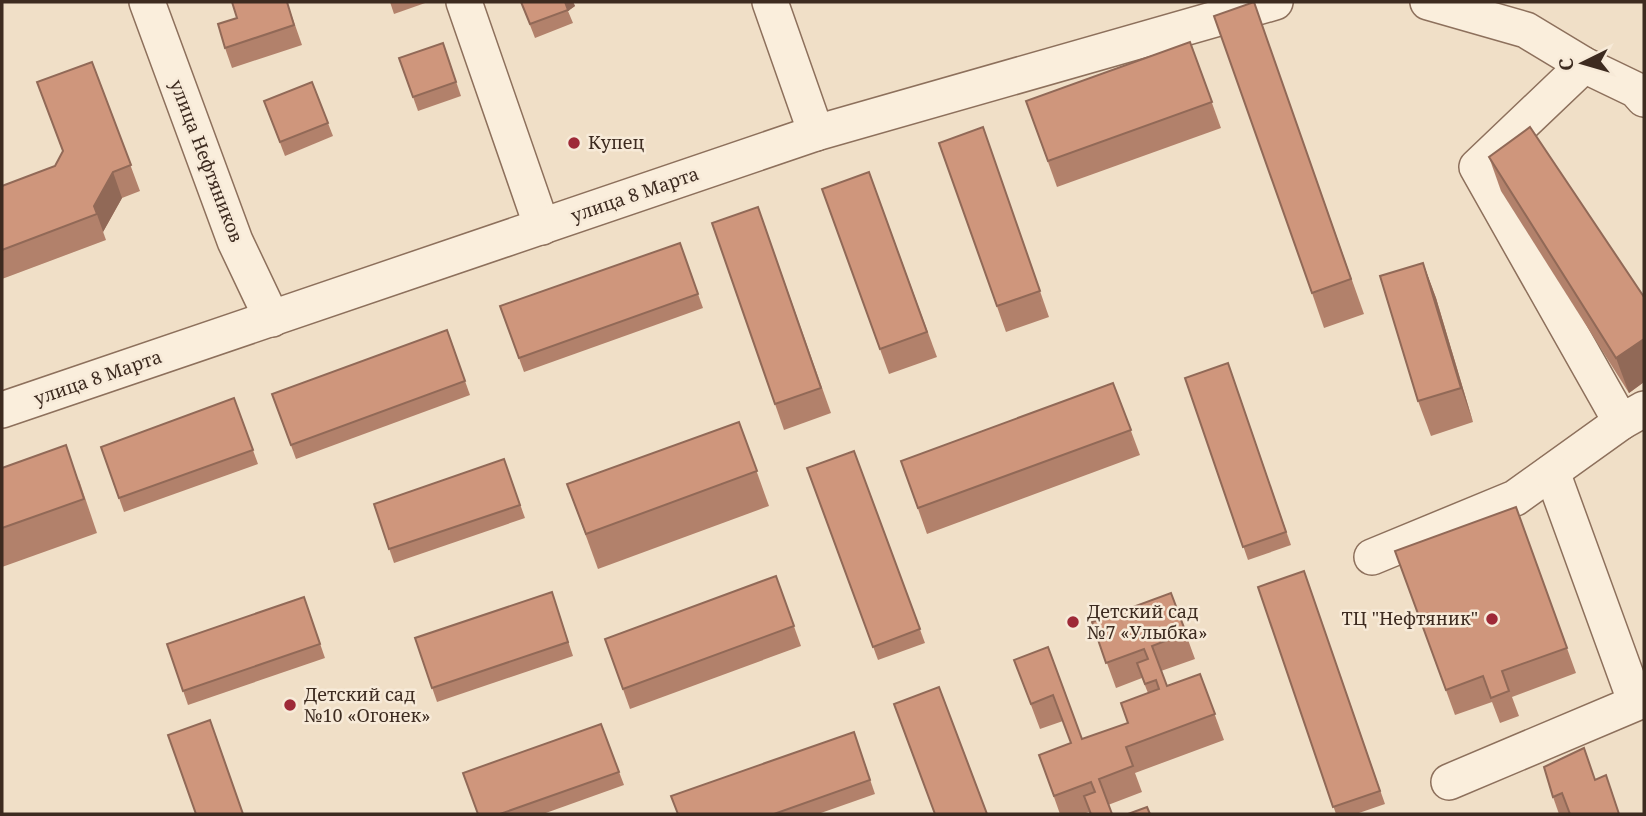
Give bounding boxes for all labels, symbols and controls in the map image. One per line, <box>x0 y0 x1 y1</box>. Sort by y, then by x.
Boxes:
north arrow <box>1548 28 1618 98</box>
text: С <box>1553 57 1580 72</box>
street label: улица Нефтяников <box>165 76 249 245</box>
place label: Купец <box>588 130 644 154</box>
marker: Купец <box>566 135 582 151</box>
street label: улица 8 Марта <box>568 161 702 227</box>
street label: улица 8 Марта <box>31 344 165 410</box>
place label: Детский сад №7 «Улыбка» <box>1087 599 1208 644</box>
place label: ТЦ "Нефтяник" <box>1342 606 1478 630</box>
marker: ТЦ "Нефтяник" <box>1484 611 1500 627</box>
marker: Детский сад №7 «Улыбка» <box>1065 614 1081 630</box>
place label: Детский сад №10 «Огонек» <box>304 682 430 727</box>
marker: Детский сад №10 «Огонек» <box>282 697 298 713</box>

